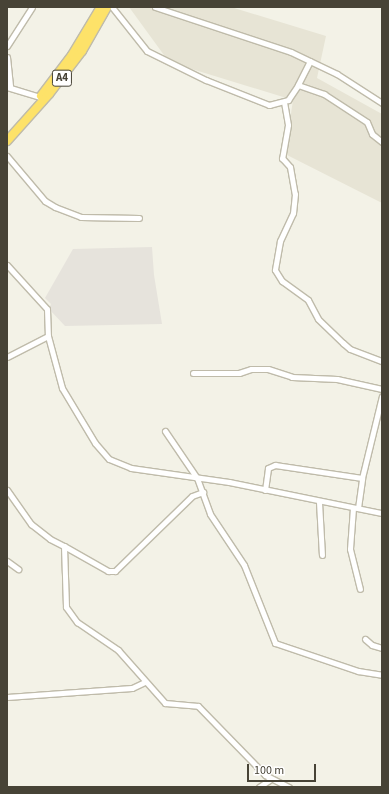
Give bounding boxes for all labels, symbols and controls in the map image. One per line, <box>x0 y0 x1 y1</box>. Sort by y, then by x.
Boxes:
road number: A4 <box>51 69 73 87</box>
scale bar <box>249 756 318 782</box>
text: 100 m <box>254 762 284 779</box>

